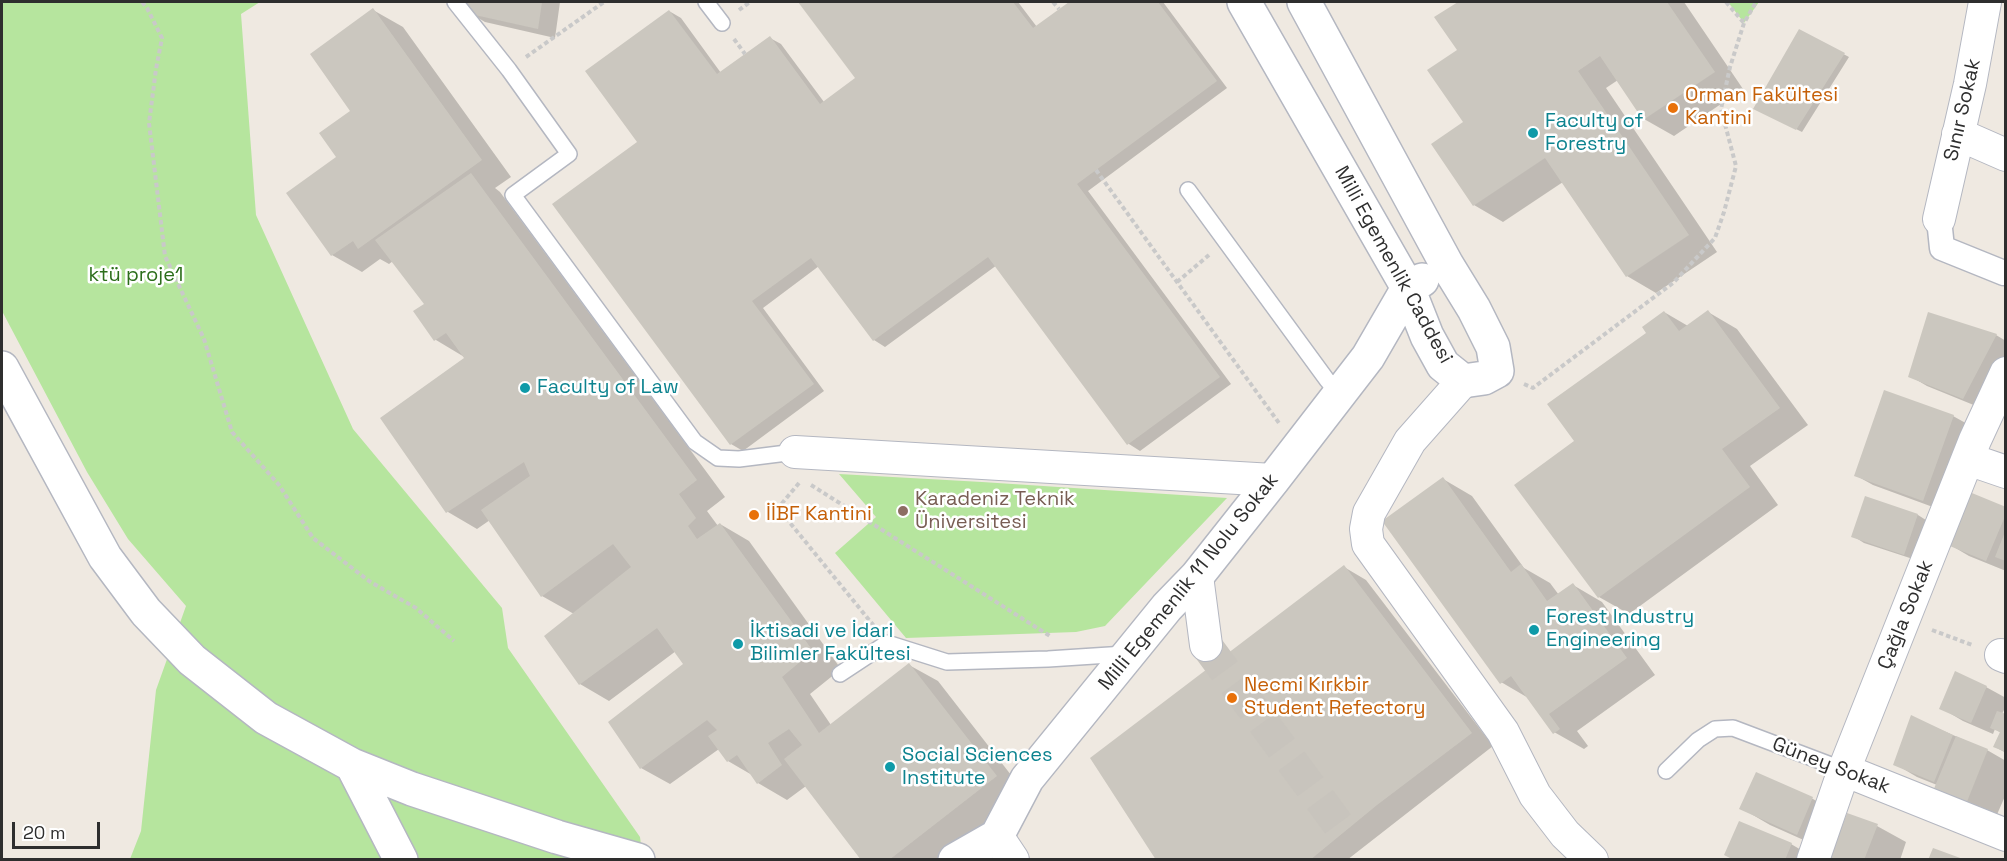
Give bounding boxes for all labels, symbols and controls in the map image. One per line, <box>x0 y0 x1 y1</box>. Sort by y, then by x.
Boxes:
street label: Sınır Sokak <box>1940 56 1986 164</box>
place label: Orman Fakültesi Kantini <box>1685 84 1838 131</box>
marker: Orman Fakültesi Kantini <box>1666 101 1680 115</box>
place label: Faculty of Forestry <box>1545 110 1643 157</box>
marker: Faculty of Forestry <box>1526 126 1540 140</box>
street label: Milli Egemenlik Caddesi <box>1329 162 1457 368</box>
park label: ktü proje1 <box>89 264 183 288</box>
place label: Faculty of Law <box>537 376 679 400</box>
marker: Faculty of Law <box>518 381 532 395</box>
street label: Milli Egemenlik 11 Nolu Sokak <box>1094 469 1284 695</box>
place label: Karadeniz Teknik Üniversitesi <box>915 488 1075 535</box>
place label: İİBF Kantini <box>766 503 872 527</box>
marker: Karadeniz Teknik Üniversitesi <box>896 504 910 518</box>
marker: İİBF Kantini <box>747 508 761 522</box>
street label: Çağla Sokak <box>1873 557 1939 673</box>
place label: Forest Industry Engineering <box>1546 606 1694 653</box>
place label: İktisadi ve İdari Bilimler Fakültesi <box>750 620 911 667</box>
marker: Forest Industry Engineering <box>1527 623 1541 637</box>
marker: İktisadi ve İdari Bilimler Fakültesi <box>731 637 745 651</box>
place label: Necmi Kırkbir Student Refectory <box>1244 674 1426 721</box>
marker: Necmi Kırkbir Student Refectory <box>1225 691 1239 705</box>
street label: Güney Sokak <box>1769 733 1893 799</box>
place label: Social Sciences Institute <box>902 744 1053 791</box>
marker: Social Sciences Institute <box>883 760 897 774</box>
scale bar <box>15 810 104 848</box>
text: 20 m <box>23 821 66 844</box>

